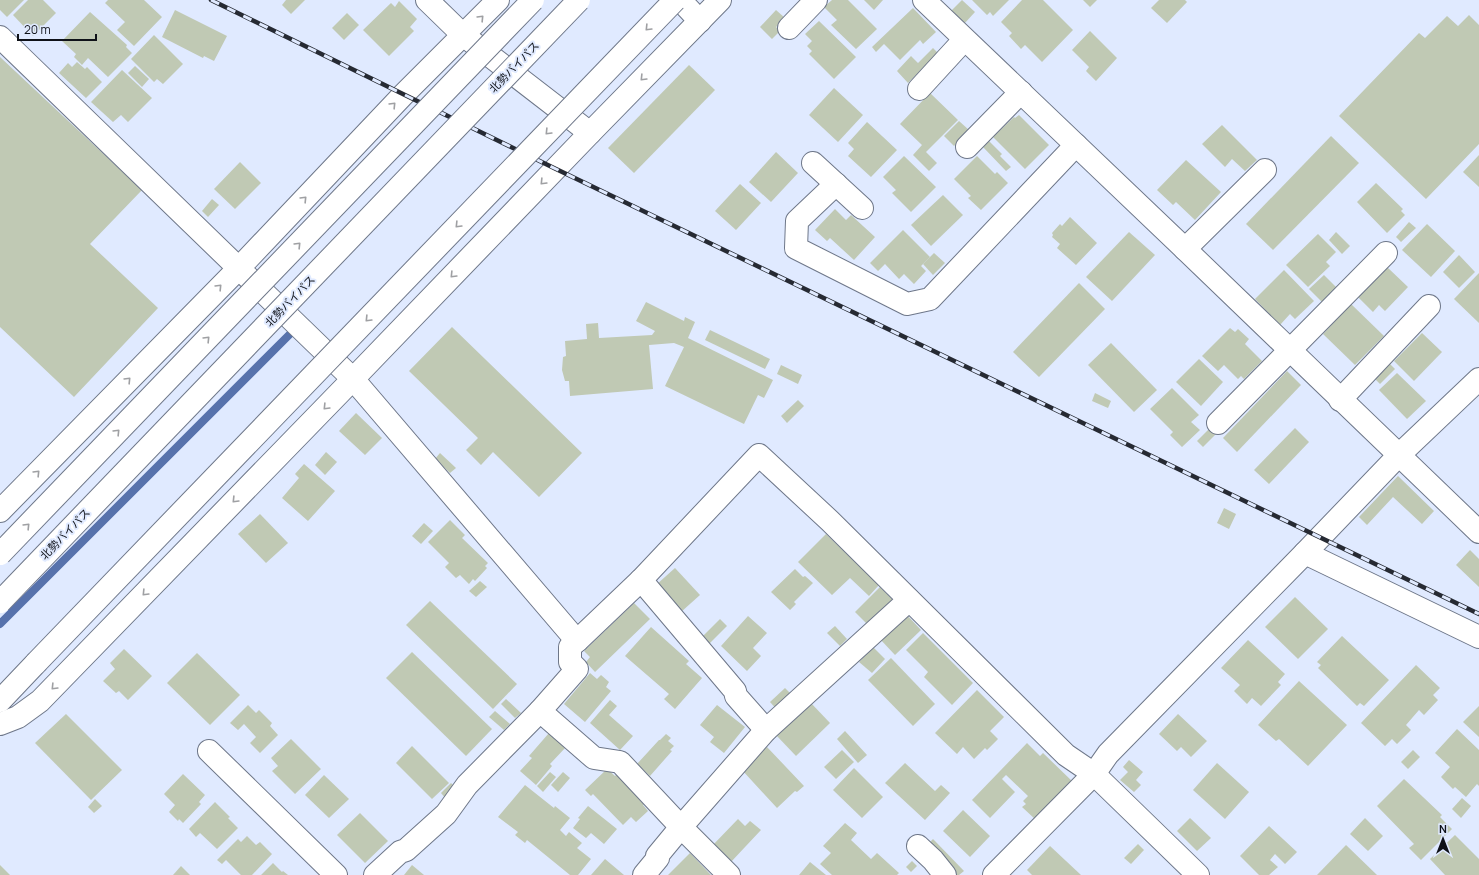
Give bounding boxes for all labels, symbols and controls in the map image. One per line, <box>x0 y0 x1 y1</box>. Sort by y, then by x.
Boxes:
one-way arrow <box>476 15 484 23</box>
scale bar <box>18 16 96 42</box>
text: 20 m <box>24 21 51 38</box>
one-way arrow <box>645 23 653 31</box>
street label: 北勢バイパス <box>485 38 542 96</box>
one-way arrow <box>640 73 648 81</box>
one-way arrow <box>389 102 396 110</box>
one-way arrow <box>545 127 553 135</box>
one-way arrow <box>541 177 548 185</box>
one-way arrow <box>299 196 307 204</box>
one-way arrow <box>455 220 463 228</box>
one-way arrow <box>293 242 300 250</box>
one-way arrow <box>450 270 458 278</box>
street label: 北勢バイパス <box>261 272 318 330</box>
one-way arrow <box>214 284 222 292</box>
one-way arrow <box>365 314 373 322</box>
one-way arrow <box>203 336 210 344</box>
one-way arrow <box>123 377 131 385</box>
one-way arrow <box>323 402 331 410</box>
one-way arrow <box>112 429 120 437</box>
one-way arrow <box>32 470 40 478</box>
one-way arrow <box>233 495 240 503</box>
street label: 北勢バイパス <box>36 505 93 563</box>
one-way arrow <box>22 523 30 531</box>
one-way arrow <box>142 588 150 596</box>
one-way arrow <box>51 682 59 690</box>
north arrow <box>1423 819 1463 859</box>
text: N <box>1439 821 1447 836</box>

